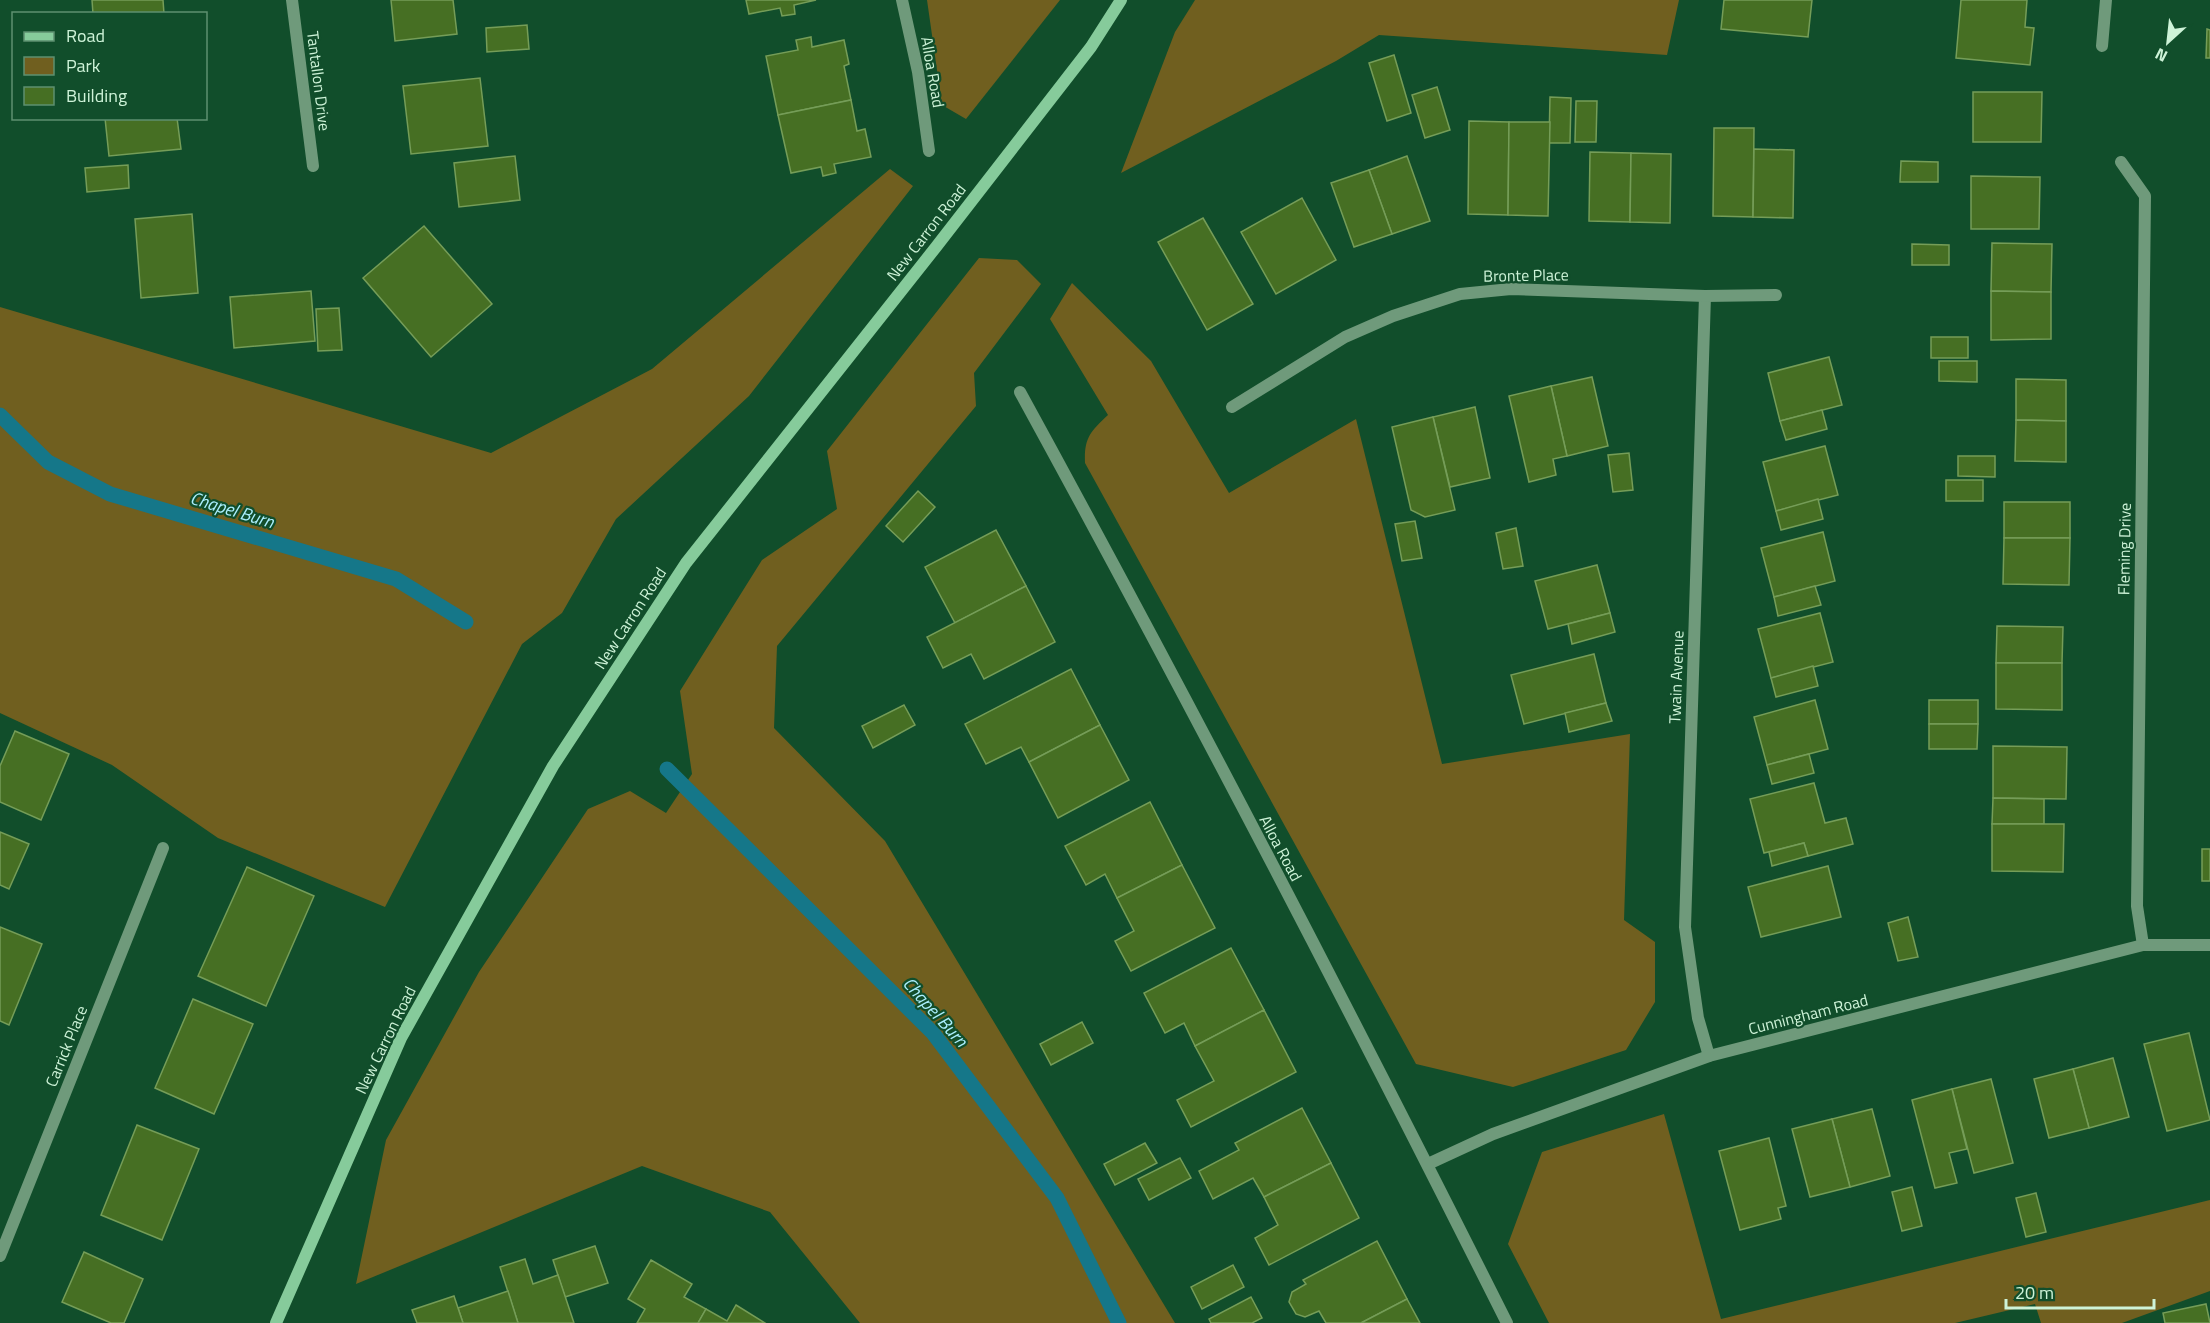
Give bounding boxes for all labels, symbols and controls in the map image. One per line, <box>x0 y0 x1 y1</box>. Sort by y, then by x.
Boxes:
legend <box>12 12 207 120</box>
north arrow <box>2138 12 2198 72</box>
text: Road <box>66 22 105 49</box>
street label: Tantallon Drive <box>301 30 337 132</box>
street label: Alloa Road <box>915 35 951 109</box>
text: N <box>2151 42 2172 69</box>
text: Park <box>66 52 101 79</box>
text: Building <box>66 82 127 109</box>
street label: New Carron Road <box>880 178 972 286</box>
street label: Bronte Place <box>1483 262 1569 288</box>
water label: Chapel Burn <box>187 484 278 535</box>
street label: Fleming Drive <box>2111 503 2137 595</box>
street label: New Carron Road <box>588 562 672 674</box>
street label: Twain Avenue <box>1662 630 1690 724</box>
street label: Alloa Road <box>1254 811 1308 885</box>
water label: Chapel Burn <box>897 971 975 1053</box>
street label: New Carron Road <box>349 982 421 1098</box>
street label: Cunningham Road <box>1746 988 1870 1040</box>
street label: Carrick Place <box>39 1002 93 1090</box>
scale bar <box>2006 1272 2154 1310</box>
text: 20 m <box>2015 1279 2054 1306</box>

